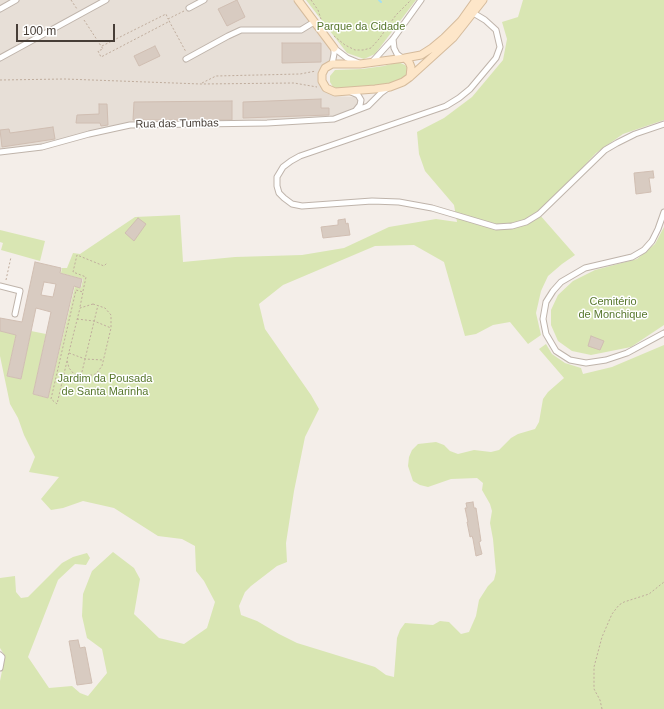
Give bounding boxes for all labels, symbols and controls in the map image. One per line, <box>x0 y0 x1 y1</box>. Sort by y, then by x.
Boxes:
scale bar <box>18 16 117 42</box>
park label: Parque da Cidade <box>317 20 405 34</box>
text: 100 m <box>23 24 56 38</box>
street label: Rua das Tumbas <box>135 117 219 131</box>
park label: Cemitério de Monchique <box>578 295 648 321</box>
park label: Jardim da Pousada de Santa Marinha <box>58 372 152 398</box>

